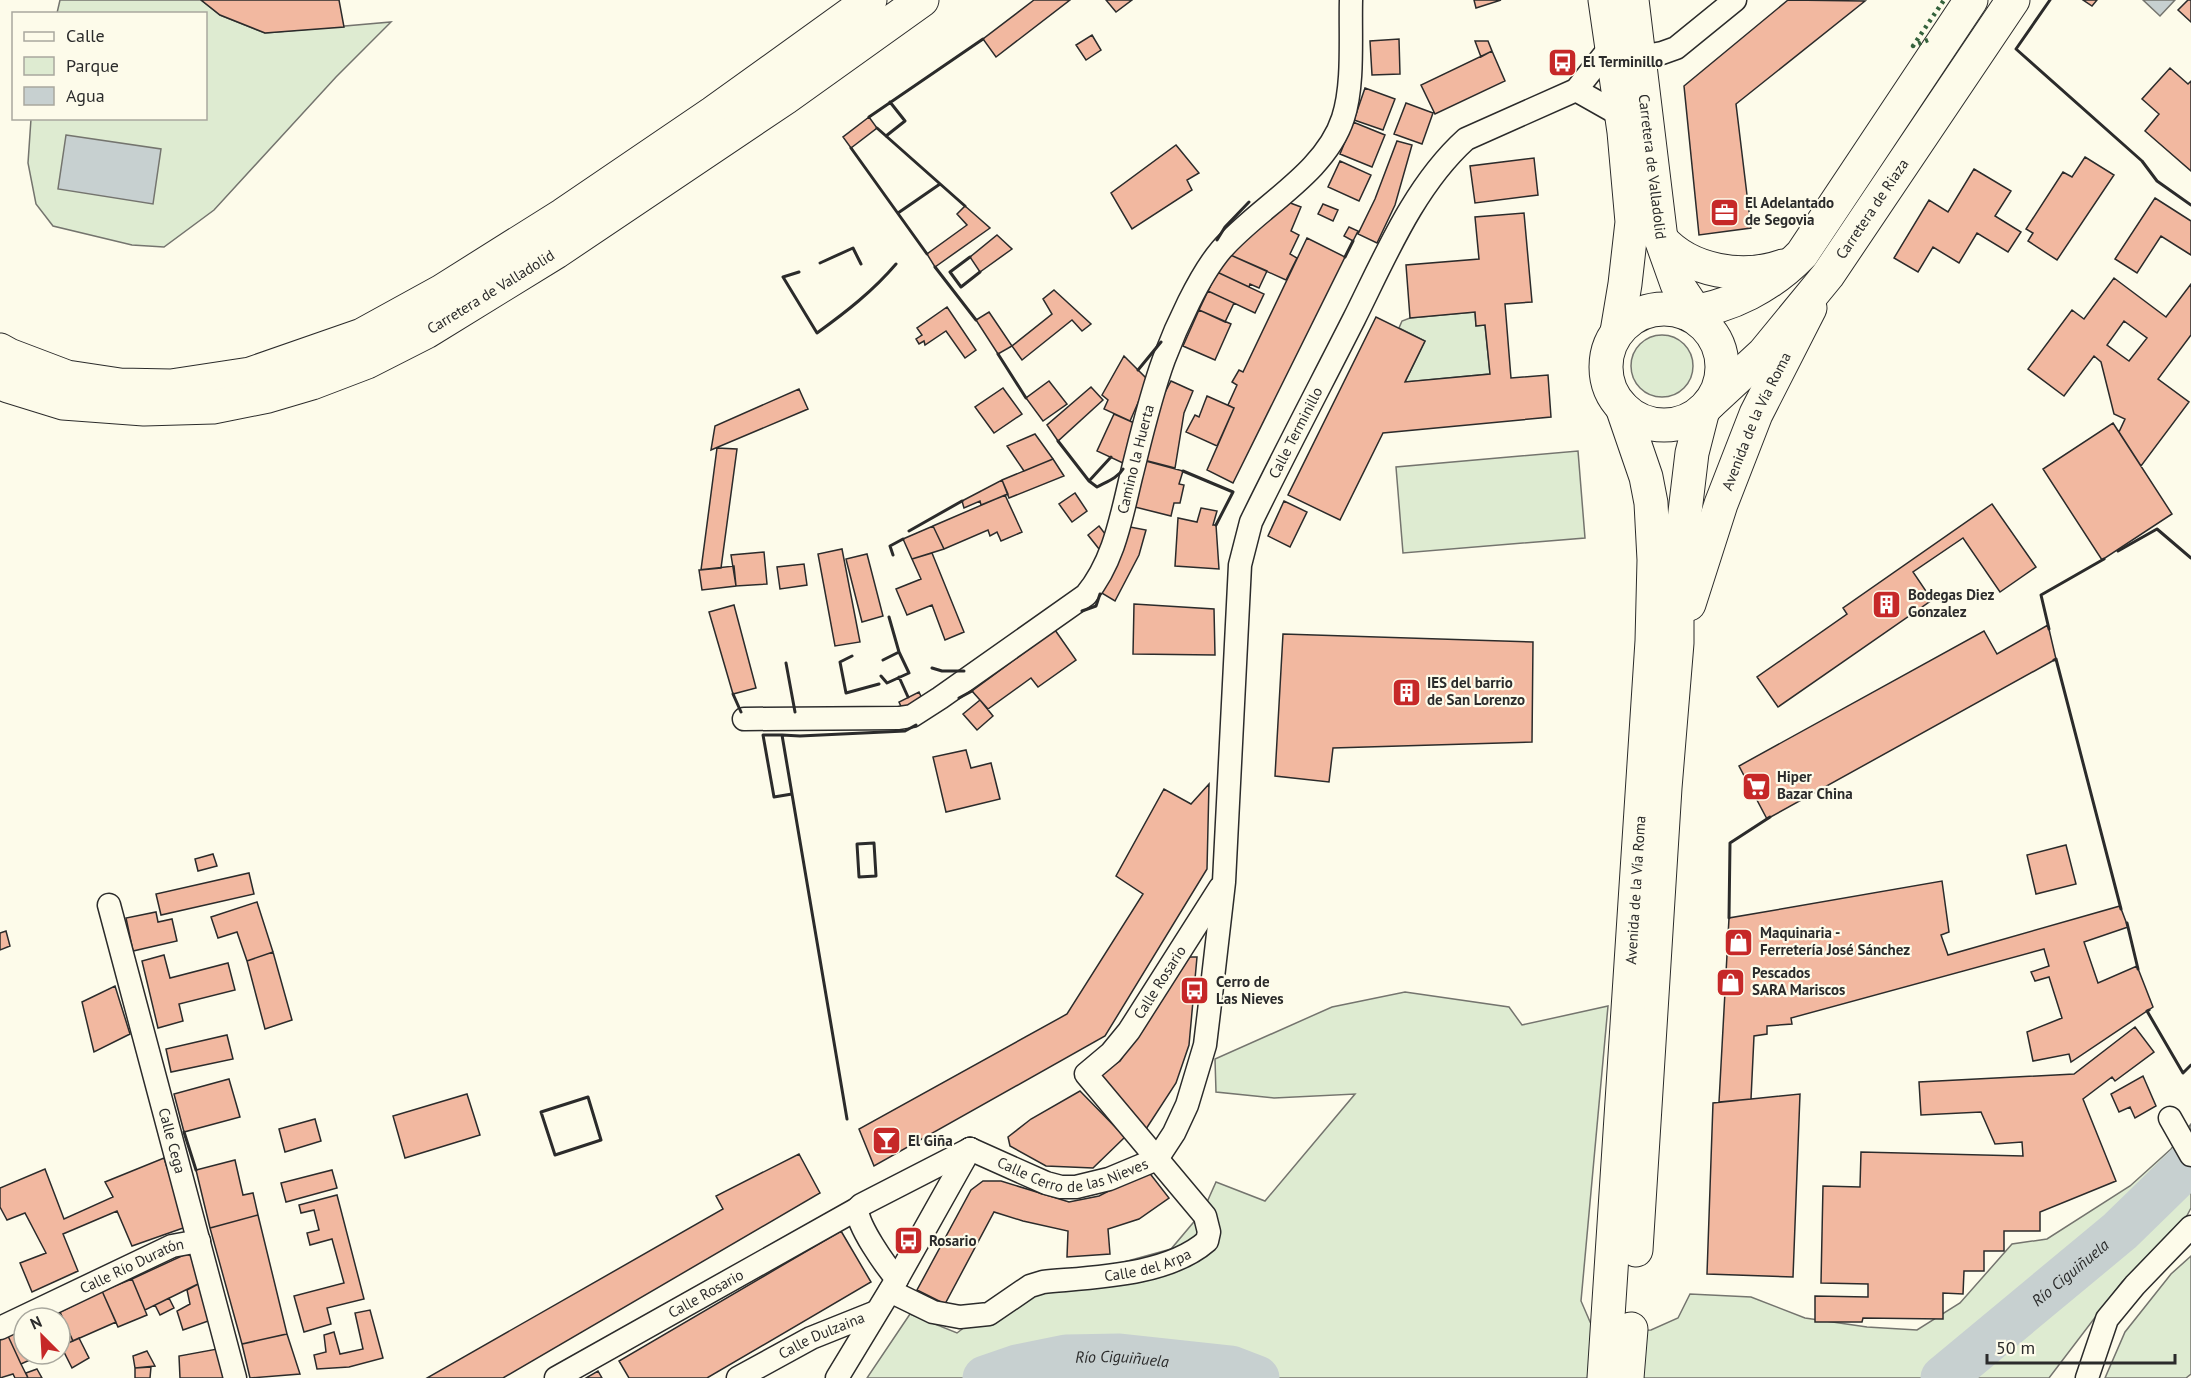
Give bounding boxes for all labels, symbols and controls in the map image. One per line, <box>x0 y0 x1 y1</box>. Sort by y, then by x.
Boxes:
legend <box>12 12 207 120</box>
text: Calle <box>66 24 105 47</box>
bus stop icon: El Terminillo <box>1546 46 1578 78</box>
place label: El Terminillo <box>1583 52 1663 71</box>
text: Parque <box>66 54 119 77</box>
text: Agua <box>66 84 105 107</box>
street label: Carretera de Valladolid <box>1635 93 1671 240</box>
street label: Carretera de Riaza <box>1831 155 1913 263</box>
place label: El Adelantado de Segovia <box>1745 193 1834 229</box>
office icon: El Adelantado de Segovia <box>1708 196 1740 228</box>
street label: Carretera de Valladolid <box>423 245 558 338</box>
street label: Avenida de la Vía Roma <box>1717 349 1795 493</box>
street label: Calle Terminillo <box>1264 384 1327 481</box>
street label: Camino la Huerta <box>1113 402 1158 516</box>
place label: Bodegas Diez Gonzalez <box>1908 585 1994 621</box>
building icon: Bodegas Diez Gonzalez <box>1871 588 1903 620</box>
place label: IES del barrio de San Lorenzo <box>1427 673 1525 709</box>
building icon: IES del barrio de San Lorenzo <box>1390 676 1422 708</box>
place label: Hiper Bazar China <box>1777 767 1853 803</box>
supermarket icon: Hiper Bazar China <box>1740 770 1772 802</box>
street label: Avenida de la Vía Roma <box>1621 815 1650 965</box>
place label: Maquinaria - Ferretería José Sánchez <box>1760 923 1910 959</box>
shop icon: Maquinaria - Ferretería José Sánchez <box>1723 926 1755 958</box>
street label: Calle Rosario <box>1129 942 1190 1023</box>
place label: Pescados SARA Mariscos <box>1752 963 1845 999</box>
shop icon: Pescados SARA Mariscos <box>1715 966 1747 998</box>
place label: Cerro de Las Nieves <box>1216 972 1284 1008</box>
bus stop icon: Cerro de Las Nieves <box>1179 975 1211 1007</box>
street label: Calle Cega <box>154 1106 190 1176</box>
bar icon: El Giña <box>871 1125 903 1157</box>
place label: El Giña <box>908 1131 953 1150</box>
street label: Calle Cerro de las Nieves <box>994 1150 1152 1168</box>
text: Calle Cerro de las Nieves <box>994 1152 1151 1196</box>
bus stop icon: Rosario <box>892 1225 924 1257</box>
place label: Rosario <box>929 1231 977 1250</box>
street label: Calle Río Duratón <box>77 1234 185 1298</box>
water label: Río Ciguiñuela <box>2027 1235 2113 1310</box>
street label: Calle del Arpa <box>1103 1244 1194 1285</box>
street label: Calle Rosario <box>665 1265 747 1322</box>
north arrow <box>12 1306 72 1366</box>
street label: Calle Dulzaina <box>775 1308 867 1363</box>
text: N <box>27 1311 45 1334</box>
scale bar <box>1987 1327 2174 1365</box>
text: 50 m <box>1996 1336 2035 1359</box>
water label: Río Ciguiñuela <box>1075 1346 1170 1371</box>

